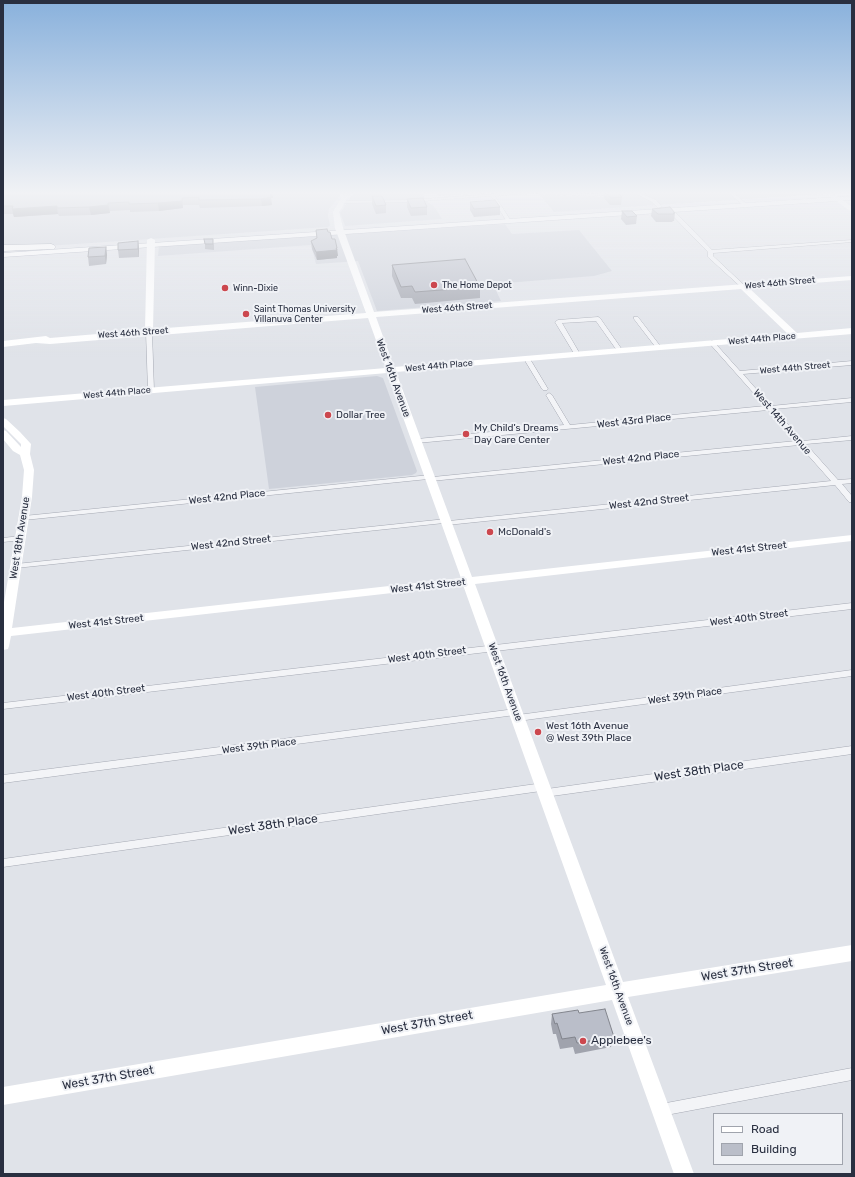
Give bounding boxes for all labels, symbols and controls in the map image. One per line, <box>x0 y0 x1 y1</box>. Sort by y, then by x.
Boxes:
street label: West 46th Street <box>744 275 816 291</box>
marker: The Home Depot <box>429 280 439 290</box>
place label: The Home Depot <box>442 280 512 290</box>
marker: Winn-Dixie <box>220 283 230 293</box>
place label: Winn-Dixie <box>233 283 278 293</box>
street label: West 46th Street <box>421 300 493 316</box>
place label: Saint Thomas University Villanuva Center <box>254 304 356 325</box>
marker: Saint Thomas University Villanuva Center <box>241 309 251 319</box>
street label: West 46th Street <box>97 325 169 341</box>
street label: West 44th Place <box>728 331 796 347</box>
street label: West 16th Avenue <box>373 337 413 419</box>
street label: West 44th Place <box>405 358 473 374</box>
street label: West 44th Street <box>759 360 831 376</box>
street label: West 44th Place <box>83 385 151 401</box>
street label: West 14th Avenue <box>750 387 814 457</box>
place label: Dollar Tree <box>336 409 385 421</box>
marker: Dollar Tree <box>323 410 333 420</box>
street label: West 43rd Place <box>596 411 672 431</box>
place label: My Child's Dreams Day Care Center <box>474 422 559 446</box>
marker: My Child's Dreams Day Care Center <box>461 429 471 439</box>
street label: West 42nd Place <box>602 448 680 468</box>
street label: West 42nd Place <box>188 487 266 507</box>
street label: West 42nd Street <box>608 492 690 512</box>
street label: West 18th Avenue <box>8 496 32 580</box>
place label: McDonald's <box>498 526 551 538</box>
marker: McDonald's <box>485 527 495 537</box>
street label: West 42nd Street <box>190 533 272 553</box>
street label: West 41st Street <box>711 539 787 559</box>
street label: West 41st Street <box>390 576 466 596</box>
street label: West 40th Street <box>709 607 789 629</box>
street label: West 41st Street <box>68 612 144 632</box>
street label: West 16th Avenue <box>485 641 525 723</box>
street label: West 40th Street <box>387 644 467 666</box>
street label: West 40th Street <box>66 682 146 704</box>
street label: West 39th Place <box>647 685 723 707</box>
place label: West 16th Avenue @ West 39th Place <box>546 720 632 744</box>
marker: West 16th Avenue @ West 39th Place <box>533 727 543 737</box>
street label: West 39th Place <box>221 735 297 757</box>
street label: West 38th Place <box>653 758 745 784</box>
street label: West 38th Place <box>227 812 319 838</box>
street label: West 16th Avenue <box>596 945 636 1027</box>
street label: West 37th Street <box>700 956 794 984</box>
street label: West 37th Street <box>380 1008 474 1038</box>
place label: Applebee's <box>591 1034 652 1048</box>
marker: Applebee's <box>578 1036 588 1046</box>
street label: West 37th Street <box>61 1063 155 1093</box>
legend <box>713 1113 843 1165</box>
text: Road <box>751 1122 779 1136</box>
text: Building <box>751 1142 797 1156</box>

